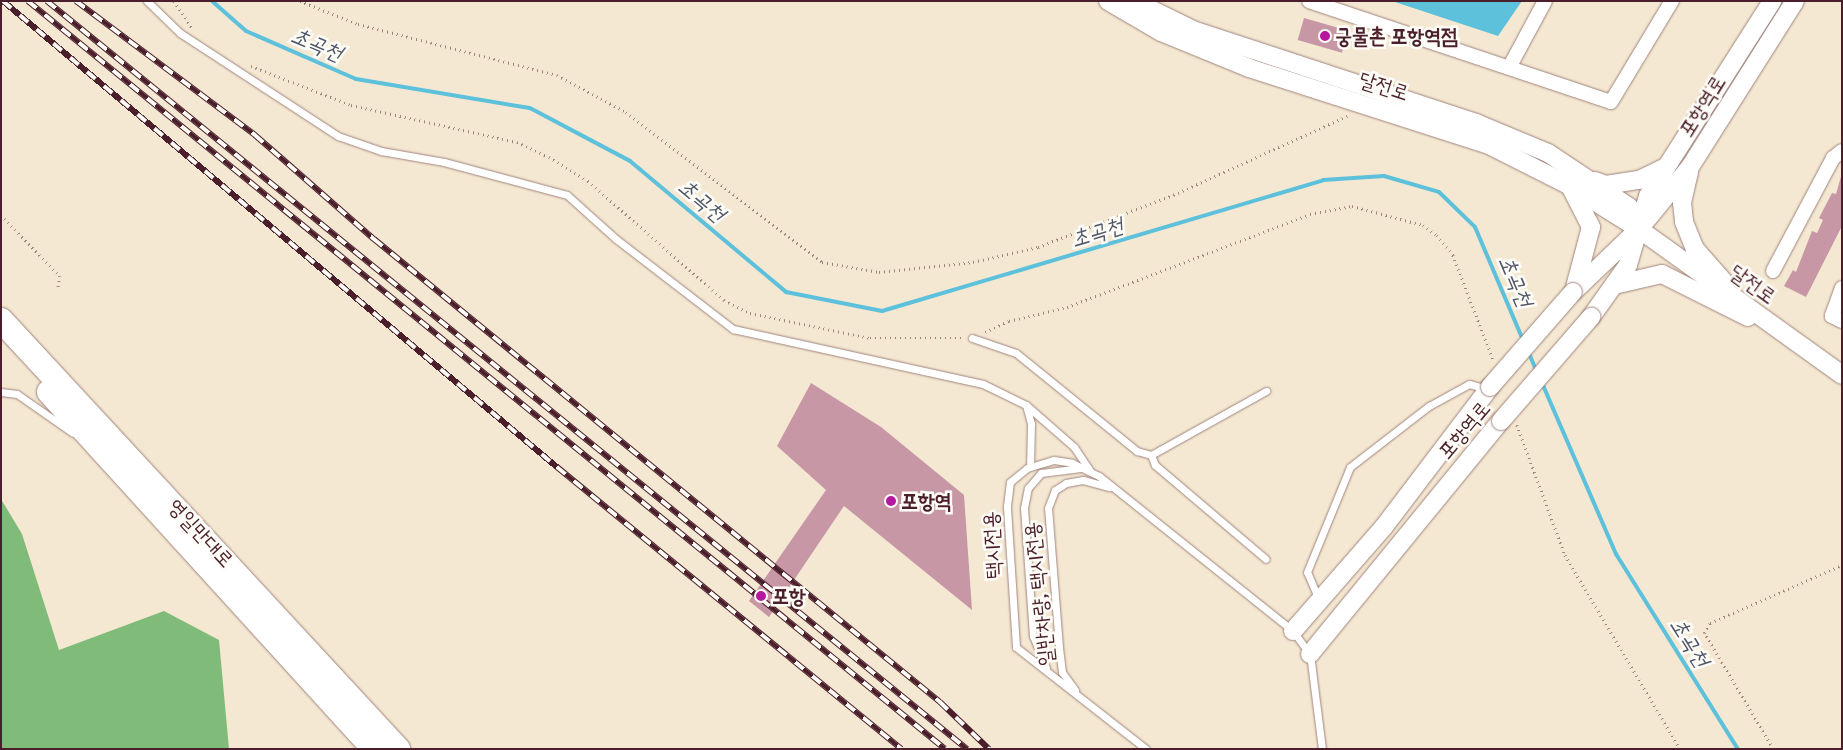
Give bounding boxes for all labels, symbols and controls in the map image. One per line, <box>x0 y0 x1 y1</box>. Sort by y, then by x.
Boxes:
water label: 초곡천 <box>287 21 347 67</box>
place label: 궁물촌 포항역점 <box>1335 23 1458 49</box>
marker: 궁물촌 포항역점 <box>1319 30 1331 42</box>
street label: 달전로 <box>1356 66 1412 106</box>
street label: 포항역로 <box>1673 71 1731 141</box>
water label: 초곡천 <box>673 173 731 227</box>
water label: 초곡천 <box>1068 212 1126 252</box>
water label: 초곡천 <box>1493 251 1539 311</box>
street label: 달전로 <box>1725 259 1781 309</box>
street label: 포항역로 <box>1433 396 1495 464</box>
place label: 포항역 <box>901 488 952 514</box>
street label: 영일만대로 <box>163 494 239 572</box>
marker: 포항역 <box>885 495 897 507</box>
street label: 택시전용 <box>978 511 1006 579</box>
street label: 일반차량, 택시전용 <box>1019 521 1059 667</box>
place label: 포항 <box>772 583 806 609</box>
marker: 포항 <box>754 589 768 603</box>
water label: 초곡천 <box>1665 612 1715 672</box>

